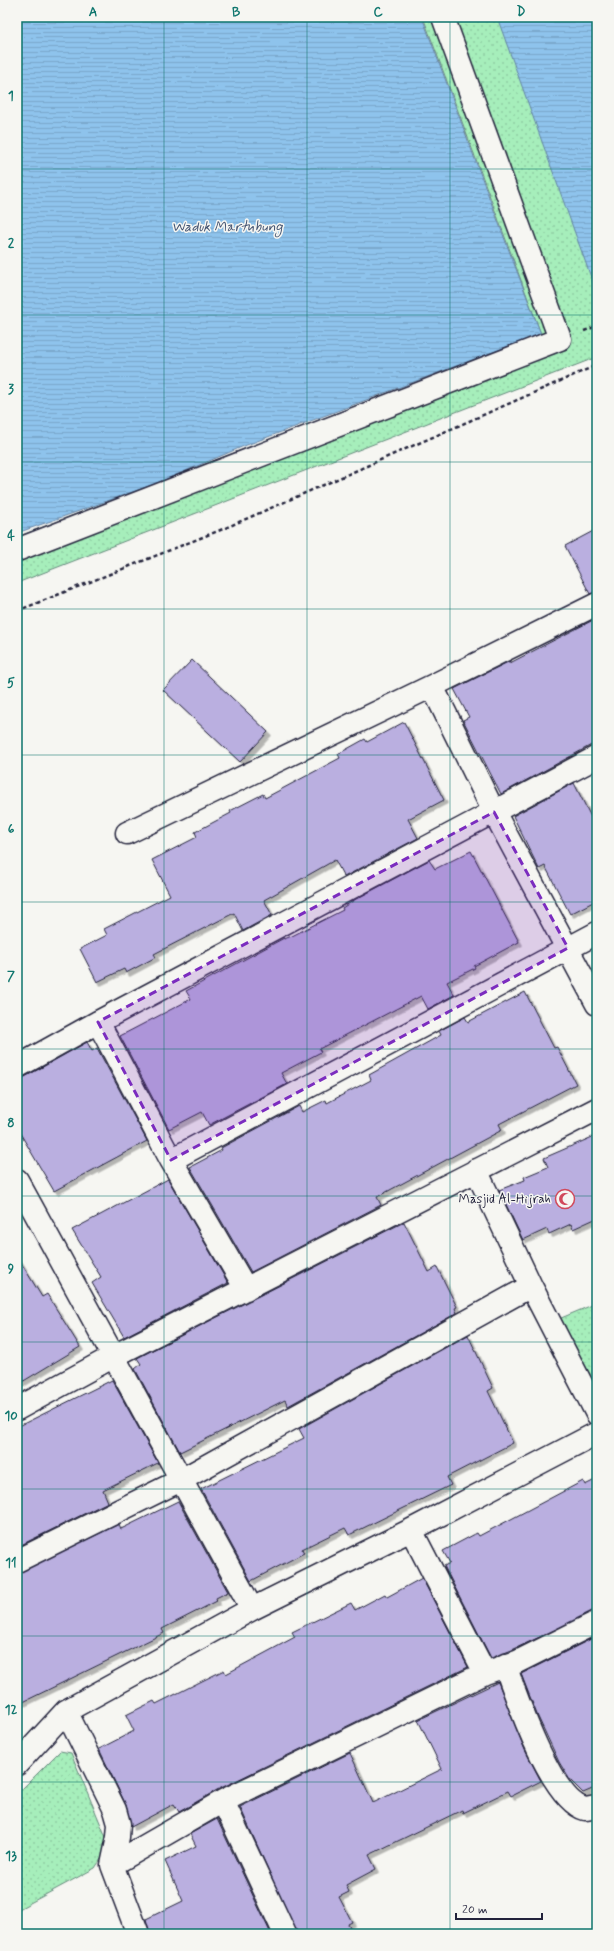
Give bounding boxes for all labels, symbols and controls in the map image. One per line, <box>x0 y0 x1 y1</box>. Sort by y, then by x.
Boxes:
text: A <box>89 4 97 21</box>
text: B <box>232 4 241 21</box>
text: C <box>373 4 383 21</box>
text: D <box>517 4 526 21</box>
text: 1 <box>8 88 14 105</box>
water label: Waduk Martubung <box>172 218 283 238</box>
text: 2 <box>8 235 15 252</box>
text: 3 <box>8 381 14 398</box>
text: 4 <box>7 528 15 545</box>
text: 5 <box>7 675 15 692</box>
text: 6 <box>8 821 15 838</box>
text: 7 <box>7 968 15 985</box>
text: 8 <box>7 1115 15 1132</box>
mosque icon: Masjid Al-Hijrah <box>554 1188 576 1210</box>
place label: Masjid Al-Hijrah <box>459 1191 551 1208</box>
text: 9 <box>8 1261 15 1278</box>
text: 10 <box>4 1408 18 1425</box>
text: 11 <box>5 1555 17 1572</box>
text: 12 <box>5 1702 17 1719</box>
text: 13 <box>5 1848 17 1865</box>
scale bar <box>456 1895 542 1921</box>
text: 20 m <box>462 1902 488 1918</box>

